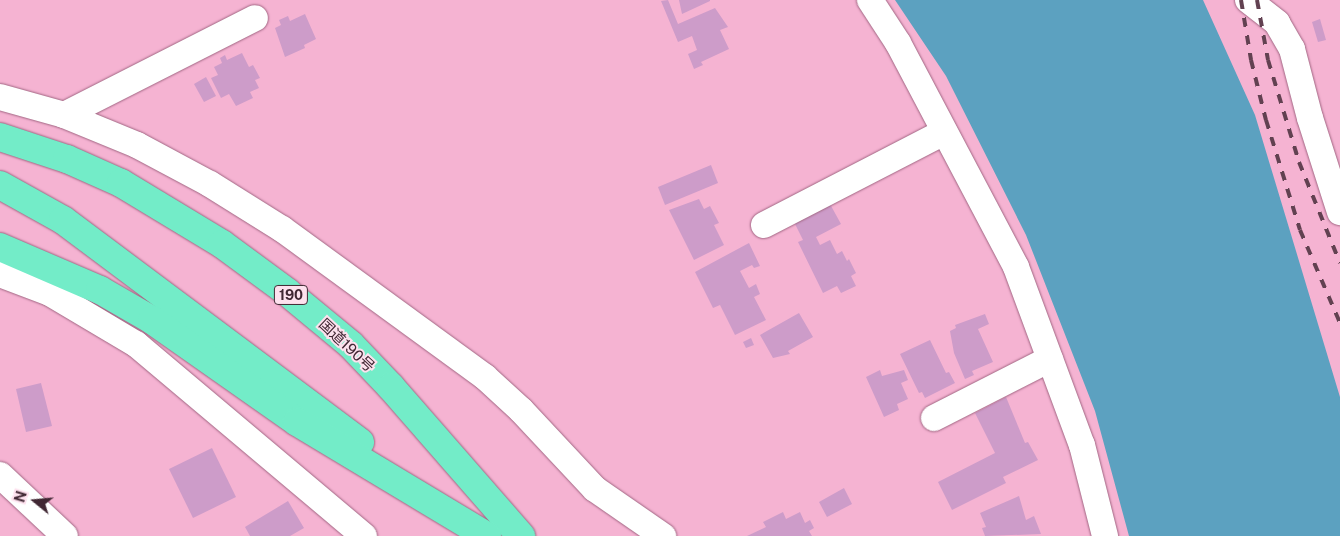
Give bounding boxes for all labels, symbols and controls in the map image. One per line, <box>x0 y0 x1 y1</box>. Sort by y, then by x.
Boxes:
road number: 190 <box>274 284 308 306</box>
street label: 国道190号 <box>315 315 379 375</box>
north arrow <box>10 476 60 526</box>
text: N <box>11 489 30 504</box>

